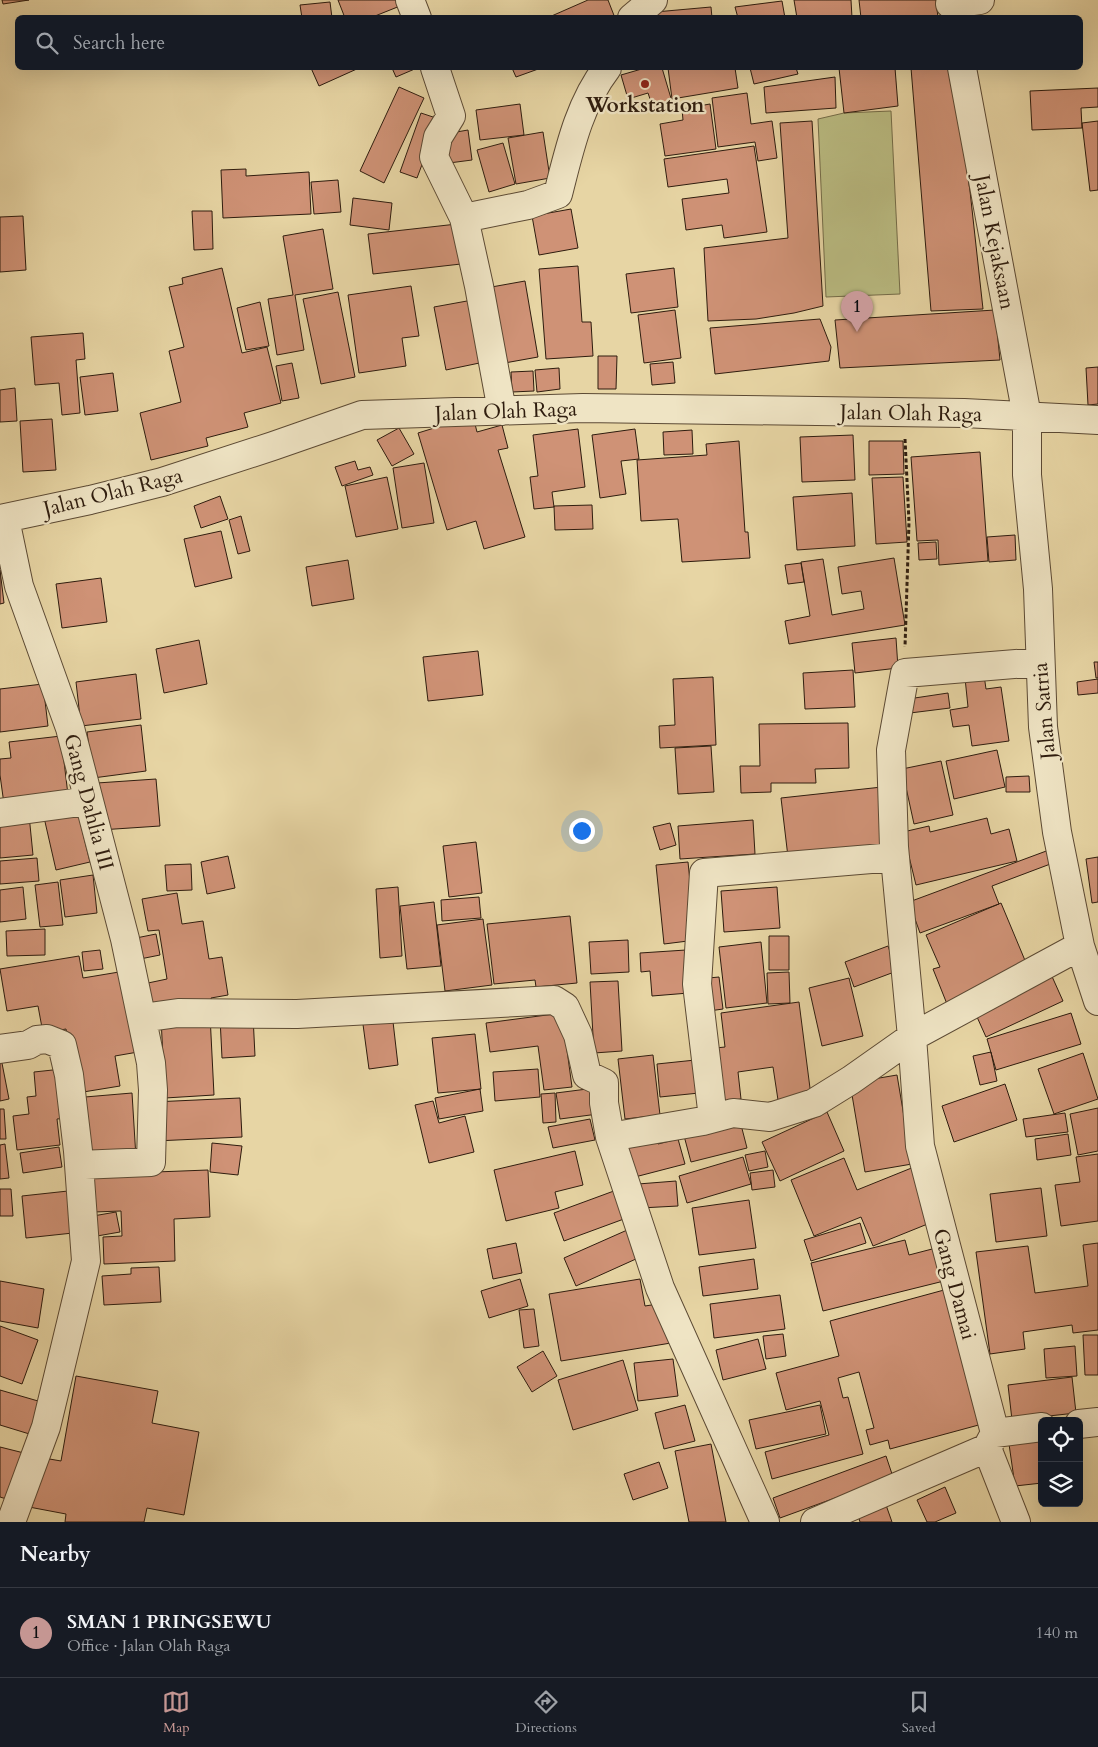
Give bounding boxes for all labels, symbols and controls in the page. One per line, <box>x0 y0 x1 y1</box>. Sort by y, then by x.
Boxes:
search box <box>15 15 1083 70</box>
icon: search <box>33 29 61 57</box>
text: Search here <box>73 30 165 56</box>
marker: Workstation <box>639 78 651 90</box>
place label: Workstation <box>584 91 705 120</box>
street label: Jalan Kejaksaan <box>967 169 1022 312</box>
pin: 1 <box>841 291 873 332</box>
street label: Jalan Olah Raga <box>431 395 578 429</box>
street label: Jalan Olah Raga <box>837 398 982 429</box>
street label: Jalan Olah Raga <box>38 461 186 525</box>
street label: Jalan Satria <box>1026 661 1063 764</box>
street label: Gang Dahlia III <box>56 731 121 874</box>
your location <box>569 818 595 844</box>
street label: Gang Damai <box>926 1225 983 1343</box>
map controls <box>1038 1417 1083 1507</box>
button: locate <box>1038 1417 1083 1462</box>
button: layers <box>1038 1462 1083 1507</box>
text: Nearby <box>20 1540 91 1569</box>
text: SMAN 1 PRINGSEWU <box>67 1609 271 1635</box>
text: 1 <box>32 1622 40 1644</box>
text: 140 m <box>1036 1622 1078 1644</box>
text: Office · Jalan Olah Raga <box>67 1635 230 1657</box>
tab: Map <box>162 1688 190 1737</box>
tab: Directions <box>515 1688 577 1737</box>
tab: Saved <box>902 1688 936 1737</box>

